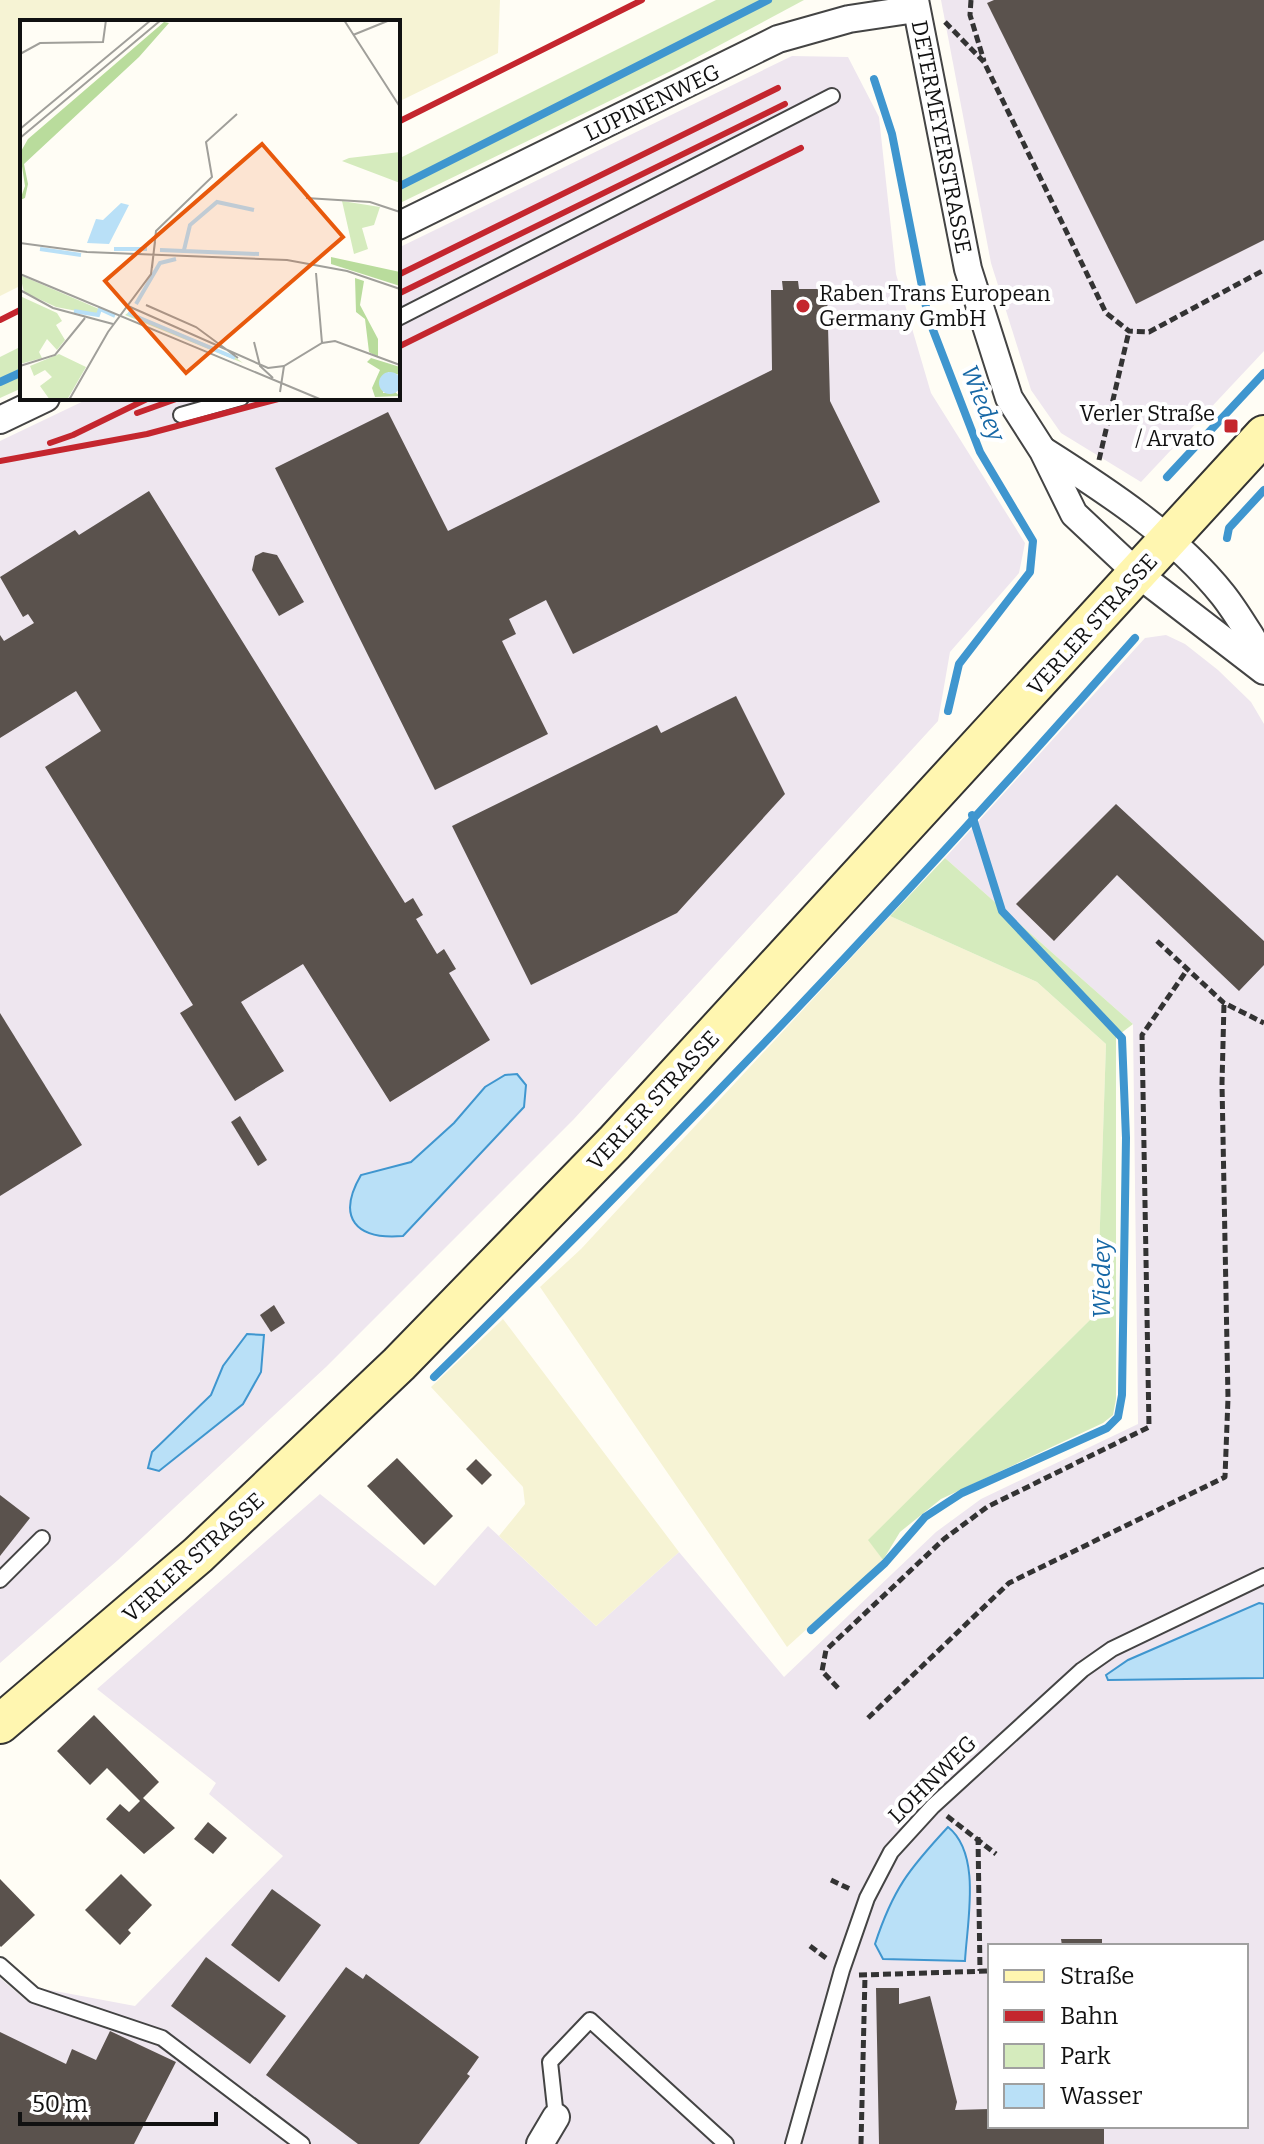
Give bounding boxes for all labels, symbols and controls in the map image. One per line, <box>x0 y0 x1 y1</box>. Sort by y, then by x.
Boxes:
street label: DETERMEYERSTRASSE <box>906 18 977 256</box>
inset map <box>20 20 400 400</box>
street label: LUPINENWEG <box>580 58 724 147</box>
place label: Raben Trans European Germany GmbH <box>819 280 1051 332</box>
marker: Raben Trans European Germany GmbH <box>794 297 812 315</box>
water label: Wiedey <box>955 361 1011 447</box>
place label: Verler Straße / Arvato <box>1079 400 1215 452</box>
marker: Verler Straße / Arvato <box>1222 417 1240 435</box>
street label: VERLER STRASSE <box>1022 548 1163 701</box>
street label: VERLER STRASSE <box>582 1025 725 1176</box>
water label: Wiedey <box>1088 1238 1116 1319</box>
street label: VERLER STRASSE <box>117 1487 270 1628</box>
street label: LOHNWEG <box>883 1730 982 1829</box>
legend <box>988 1944 1248 2128</box>
text: Straße <box>1060 1962 1134 1990</box>
text: Bahn <box>1060 2002 1118 2030</box>
text: Park <box>1060 2042 1111 2070</box>
scale bar <box>20 2076 216 2126</box>
text: Wasser <box>1060 2082 1143 2110</box>
text: 50 m <box>32 2090 88 2118</box>

